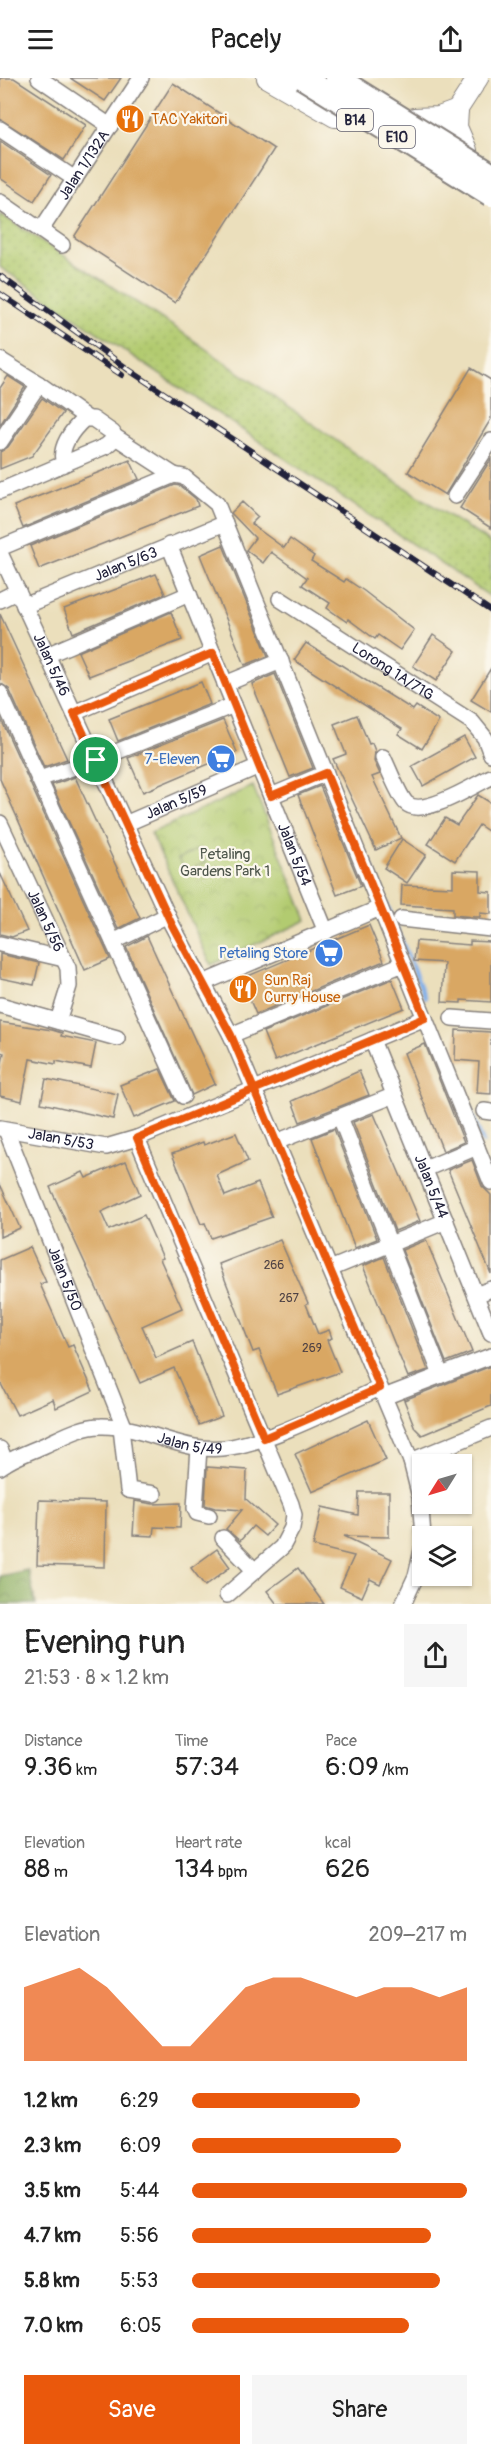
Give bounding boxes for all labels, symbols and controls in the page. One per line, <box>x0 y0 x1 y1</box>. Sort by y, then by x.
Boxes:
icon: menu <box>24 23 57 56</box>
text: Pacely <box>210 23 281 56</box>
icon: share <box>434 23 467 56</box>
restaurant icon: TAC Yakitori <box>114 103 146 135</box>
road number: B14 <box>337 109 373 131</box>
place label: TAC Yakitori <box>151 110 228 129</box>
street label: Jalan 1/132A <box>54 126 114 204</box>
road number: E10 <box>379 126 415 148</box>
street label: Jalan 5/63 <box>91 543 160 586</box>
street label: Jalan 5/46 <box>28 630 74 699</box>
street label: Lorong 1A/71G <box>348 638 437 705</box>
pin <box>70 734 121 785</box>
icon: arrive <box>79 743 112 776</box>
supermarket icon: 7-Eleven <box>205 743 237 775</box>
place label: 7-Eleven <box>145 750 200 769</box>
street label: Jalan 5/59 <box>143 780 210 824</box>
street label: Jalan 5/54 <box>273 820 315 889</box>
park label: Petaling Gardens Park 1 <box>180 845 270 881</box>
street label: Jalan 5/56 <box>23 887 68 955</box>
supermarket icon: Petaling Store <box>313 937 345 969</box>
place label: Petaling Store <box>219 944 309 963</box>
place label: Sun Raj Curry House <box>264 971 341 1007</box>
restaurant icon: Sun Raj Curry House <box>227 973 259 1005</box>
street label: Jalan 5/53 <box>27 1124 95 1155</box>
street label: Jalan 5/44 <box>410 1152 453 1221</box>
street label: Jalan 5/50 <box>43 1244 86 1314</box>
house number: 266 <box>264 1258 284 1273</box>
house number: 267 <box>279 1291 300 1306</box>
house number: 269 <box>302 1341 322 1356</box>
street label: Jalan 5/49 <box>155 1428 223 1459</box>
north arrow <box>412 1454 472 1514</box>
map controls <box>412 1454 472 1586</box>
button: layers <box>412 1526 472 1586</box>
text: Evening run <box>24 1622 185 1663</box>
button: share <box>404 1624 467 1687</box>
text: 21:53 · 8 × 1.2 km <box>24 1665 169 1690</box>
text: Distance <box>24 1731 83 1751</box>
text: Time <box>175 1731 208 1751</box>
text: Pace <box>325 1731 357 1751</box>
text: 9.36 <box>24 1751 73 1783</box>
text: 57:34 <box>175 1751 239 1783</box>
text: 6:09 <box>325 1751 379 1783</box>
text: km <box>73 1760 97 1780</box>
text: /km <box>379 1760 409 1780</box>
text: Elevation <box>24 1833 85 1853</box>
text: Heart rate <box>175 1833 242 1853</box>
text: kcal <box>325 1833 351 1853</box>
text: 88 <box>24 1853 50 1885</box>
text: 134 <box>175 1853 214 1885</box>
text: 626 <box>325 1853 370 1885</box>
text: m <box>50 1862 68 1882</box>
text: bpm <box>214 1862 248 1882</box>
text: Elevation <box>24 1922 100 1947</box>
text: 209–217 m <box>368 1922 467 1947</box>
text: 1.2 km <box>24 2088 78 2113</box>
text: 6:29 <box>120 2088 158 2113</box>
text: 2.3 km <box>24 2133 81 2158</box>
text: 6:09 <box>120 2133 161 2158</box>
text: 3.5 km <box>24 2178 81 2203</box>
text: 5:44 <box>120 2178 159 2203</box>
text: 4.7 km <box>24 2223 81 2248</box>
text: 5:56 <box>120 2223 159 2248</box>
text: 5.8 km <box>24 2268 80 2293</box>
text: 5:53 <box>120 2268 158 2293</box>
text: 7.0 km <box>24 2313 83 2338</box>
text: 6:05 <box>120 2313 161 2338</box>
button: Save <box>24 2375 240 2444</box>
button: Share <box>252 2375 467 2444</box>

